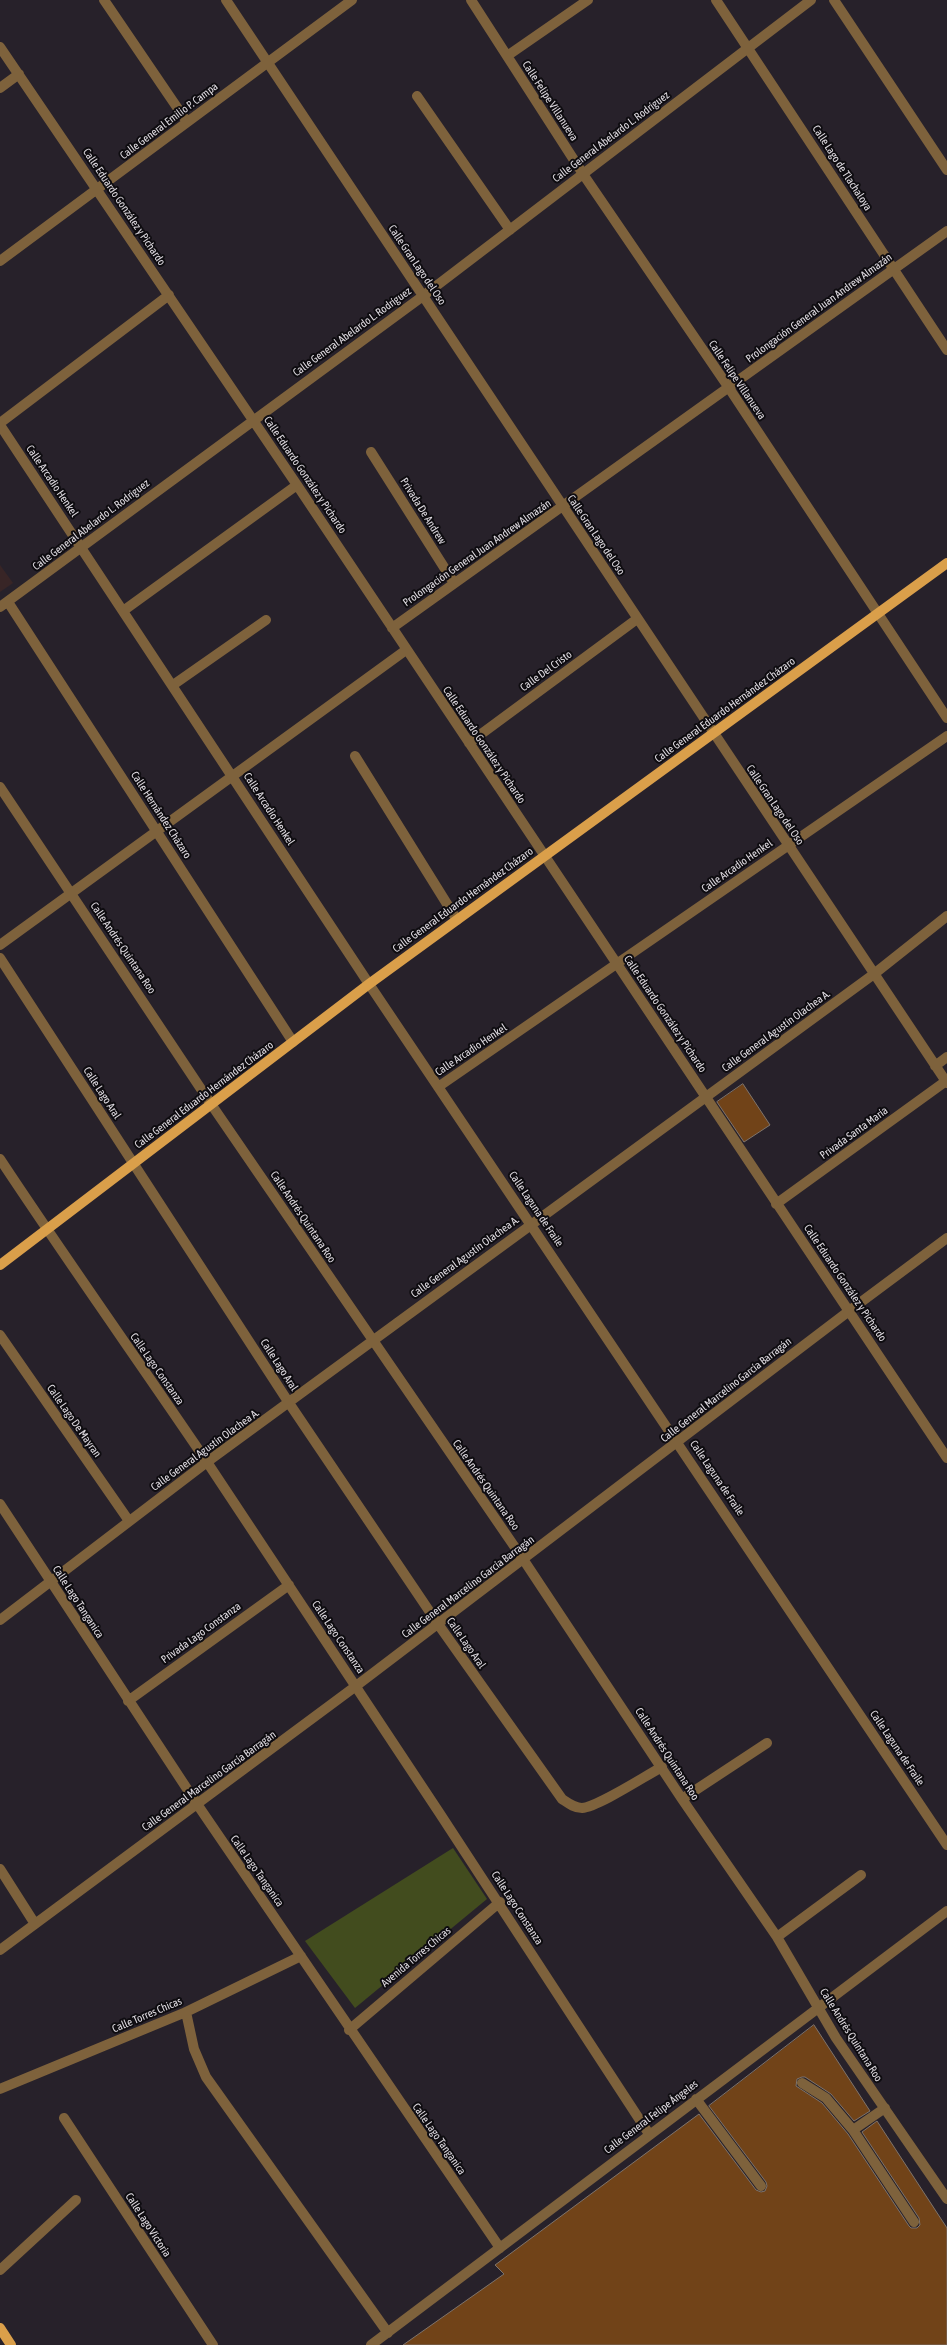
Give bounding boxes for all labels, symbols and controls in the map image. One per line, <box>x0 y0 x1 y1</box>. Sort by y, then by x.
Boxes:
street label: Calle Felipe Villanueva <box>519 59 581 143</box>
street label: Calle General Emilio P. Campa <box>117 80 221 162</box>
street label: Calle General Abelardo L. Rodríguez <box>550 89 672 185</box>
street label: Calle Lago de Tlachaloya <box>809 123 875 213</box>
street label: Calle Eduardo González y Pichardo <box>80 146 168 268</box>
street label: Calle Gran Lago del Oso <box>385 222 449 308</box>
street label: Prolongación General Juan Andrew Almazán <box>743 250 895 366</box>
street label: Calle General Abelardo L. Rodríguez <box>290 285 414 379</box>
street label: Calle Felipe Villanueva <box>706 338 768 422</box>
street label: Calle Eduardo González y Pichardo <box>261 414 349 536</box>
street label: Calle Arcadio Henkel <box>23 443 81 519</box>
street label: Privada De Andrew <box>397 475 449 547</box>
street label: Calle General Abelardo L. Rodríguez <box>30 477 152 573</box>
street label: Calle Gran Lago del Oso <box>564 492 628 578</box>
street label: Prolongación General Juan Andrew Almazán <box>400 497 554 609</box>
street label: Calle Del Cristo <box>518 648 574 694</box>
street label: Calle General Eduardo Hernández Cházaro <box>652 655 798 765</box>
street label: Calle Eduardo González y Pichardo <box>440 684 528 806</box>
street label: Calle Gran Lago del Oso <box>743 762 807 848</box>
street label: Calle Hernández Cházaro <box>128 769 194 861</box>
street label: Calle Arcadio Henkel <box>241 770 297 848</box>
street label: Calle Arcadio Henkel <box>699 837 775 895</box>
street label: Calle General Eduardo Hernández Cházaro <box>390 845 536 955</box>
street label: Calle Andrés Quintana Roo <box>87 900 159 996</box>
street label: Calle Eduardo González y Pichardo <box>621 953 709 1075</box>
street label: Calle General Agustín Olachea A. <box>719 987 833 1075</box>
street label: Calle Arcadio Henkel <box>433 1021 509 1079</box>
street label: Calle General Eduardo Hernández Cházaro <box>132 1038 276 1152</box>
street label: Calle Lago Aral <box>80 1065 124 1121</box>
street label: Privada Santa María <box>817 1104 891 1162</box>
street label: Calle Andrés Quintana Roo <box>267 1169 339 1265</box>
street label: Calle Laguna de Fraile <box>506 1169 566 1249</box>
street label: Calle General Agustín Olachea A. <box>408 1213 522 1301</box>
street label: Calle Eduardo González y Pichardo <box>801 1222 889 1344</box>
street label: Calle Lago Constanza <box>127 1330 187 1408</box>
street label: Calle General Marcelino García Barragán <box>658 1335 794 1445</box>
street label: Calle Lago Aral <box>257 1337 301 1393</box>
street label: Calle Lago De Mayran <box>44 1382 104 1460</box>
street label: Calle General Agustín Olachea A. <box>148 1406 262 1494</box>
street label: Calle Andrés Quintana Roo <box>450 1437 522 1533</box>
street label: Calle Laguna de Fraile <box>687 1438 747 1518</box>
street label: Calle General Marcelino García Barragán <box>399 1533 537 1641</box>
street label: Calle Lago Tanganica <box>50 1563 106 1641</box>
street label: Calle Lago Constanza <box>309 1598 367 1676</box>
street label: Privada Lago Constanza <box>159 1600 243 1666</box>
street label: Calle Lago Aral <box>444 1615 488 1671</box>
street label: Calle Andrés Quintana Roo <box>632 1705 702 1803</box>
street label: Calle Laguna de Fraile <box>867 1708 927 1788</box>
street label: Calle General Marcelino García Barragán <box>139 1728 279 1834</box>
street label: Calle Lago Tanganica <box>227 1833 287 1909</box>
street label: Calle Lago Constanza <box>488 1869 546 1947</box>
street label: Avenida Torres Chicas <box>379 1924 453 1990</box>
street label: Calle Andrés Quintana Roo <box>817 1986 885 2084</box>
street label: Calle Torres Chicas <box>110 1994 184 2036</box>
street label: Calle General Felipe Ángeles <box>601 2077 701 2157</box>
street label: Calle Lago Tanganica <box>409 2101 469 2177</box>
street label: Calle Lago Victoria <box>122 2190 174 2260</box>

